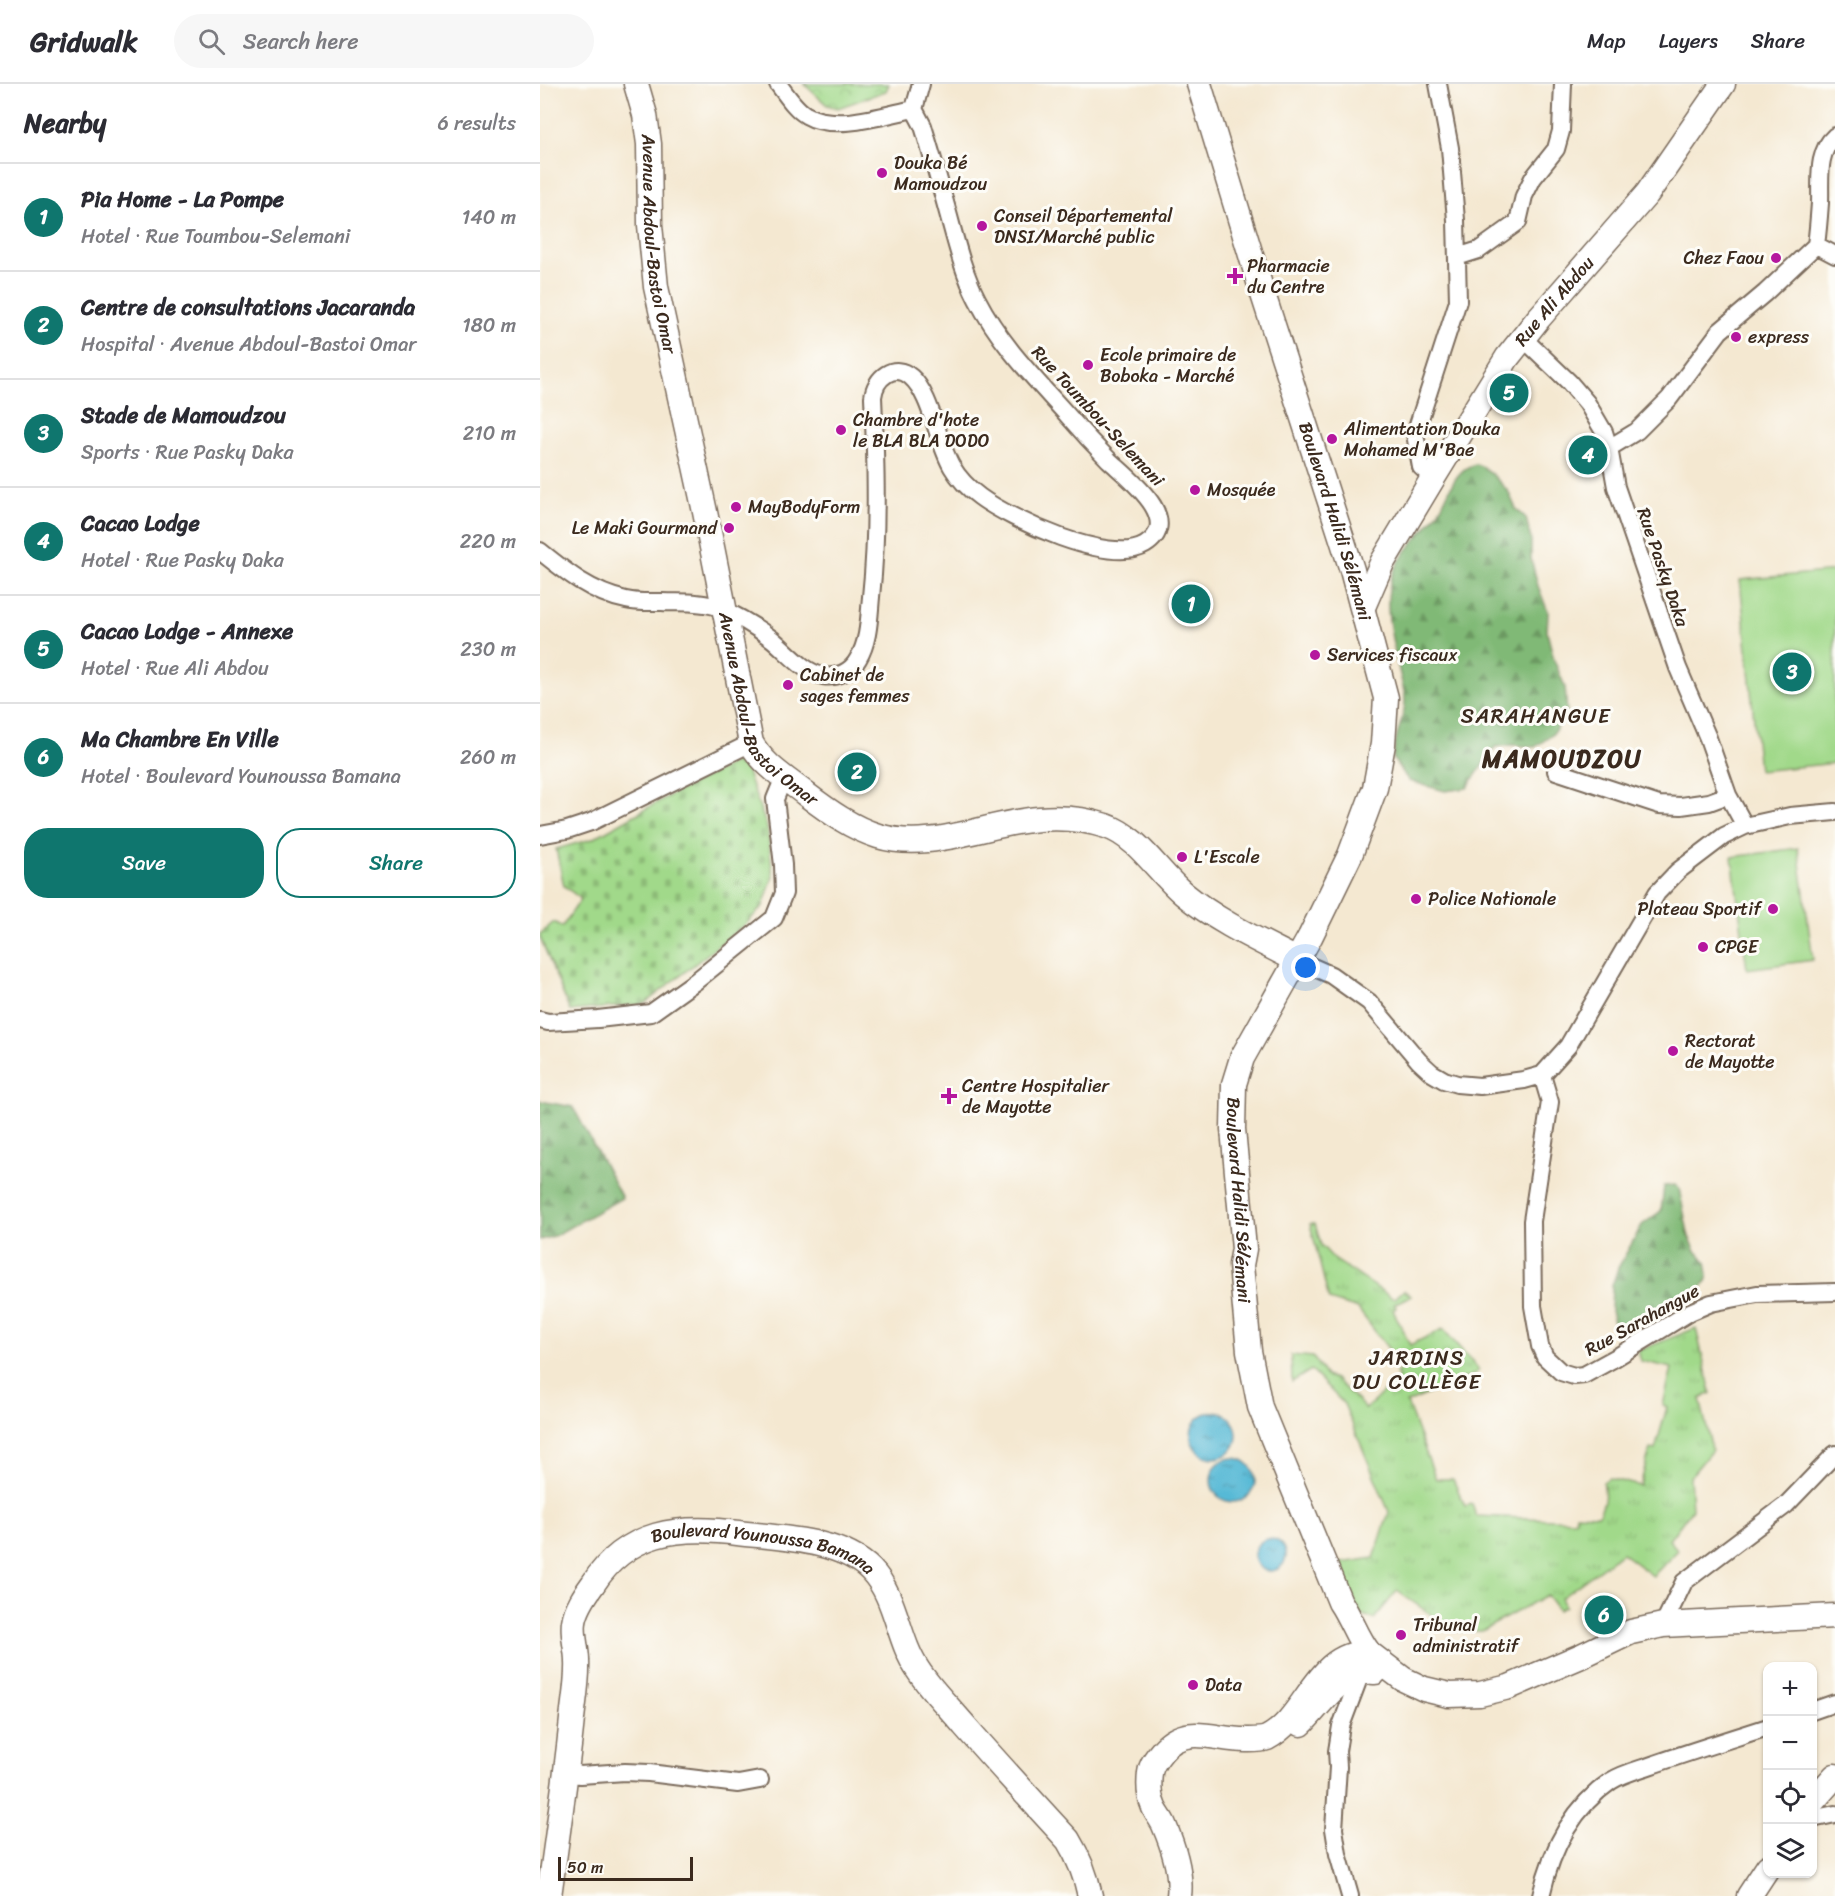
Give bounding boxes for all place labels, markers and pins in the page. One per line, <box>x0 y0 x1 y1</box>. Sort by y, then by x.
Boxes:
place label: Douka Bé Mamoudzou <box>894 147 988 200</box>
marker: Douka Bé Mamoudzou <box>875 166 889 180</box>
place label: Conseil Départemental DNSI/Marché public <box>994 200 1173 253</box>
marker: Conseil Départemental DNSI/Marché public <box>975 219 989 233</box>
place label: Chez Faou <box>1683 242 1764 274</box>
place label: Pharmacie du Centre <box>1247 250 1330 303</box>
marker: Chez Faou <box>1769 251 1783 265</box>
marker: Pharmacie du Centre <box>1228 269 1242 283</box>
place label: express <box>1748 321 1810 353</box>
marker: express <box>1729 330 1743 344</box>
place label: Ecole primaire de Boboka - Marché <box>1100 339 1236 392</box>
marker: Ecole primaire de Boboka - Marché <box>1081 358 1095 372</box>
pin: 5 <box>1490 370 1528 416</box>
place label: Chambre d'hote le BLA BLA DODO <box>853 404 989 457</box>
place label: Alimentation Douka Mohamed M'Bae <box>1343 413 1501 466</box>
marker: Chambre d'hote le BLA BLA DODO <box>834 423 848 437</box>
marker: Alimentation Douka Mohamed M'Bae <box>1325 432 1339 446</box>
pin: 4 <box>1568 432 1608 478</box>
place label: Mosquée <box>1207 474 1276 506</box>
marker: Mosquée <box>1188 483 1202 497</box>
place label: MayBodyForm <box>748 491 861 523</box>
marker: MayBodyForm <box>729 500 743 514</box>
place label: Le Maki Gourmand <box>572 512 718 544</box>
marker: Le Maki Gourmand <box>722 521 736 535</box>
pin: 1 <box>1172 582 1210 626</box>
place label: Services fiscaux <box>1327 639 1458 671</box>
marker: Services fiscaux <box>1308 648 1322 662</box>
pin: 3 <box>1772 650 1812 694</box>
place label: Cabinet de sages femmes <box>799 659 910 712</box>
marker: Cabinet de sages femmes <box>781 678 795 692</box>
pin: 2 <box>838 750 876 794</box>
place label: L'Escale <box>1194 841 1260 873</box>
marker: L'Escale <box>1175 850 1189 864</box>
place label: Police Nationale <box>1428 883 1556 915</box>
marker: Police Nationale <box>1409 892 1423 906</box>
place label: Plateau Sportif <box>1637 893 1763 925</box>
marker: Plateau Sportif <box>1766 902 1780 916</box>
place label: CPGE <box>1715 931 1759 963</box>
marker: CPGE <box>1696 940 1710 954</box>
place label: Rectorat de Mayotte <box>1685 1025 1775 1078</box>
marker: Rectorat de Mayotte <box>1666 1044 1680 1058</box>
place label: Centre Hospitalier de Mayotte <box>962 1070 1110 1123</box>
marker: Centre Hospitalier de Mayotte <box>940 1087 958 1105</box>
pin: 6 <box>1584 1592 1624 1637</box>
place label: Tribunal administratif <box>1413 1609 1520 1662</box>
marker: Tribunal administratif <box>1394 1628 1408 1642</box>
place label: Data <box>1205 1669 1243 1701</box>
marker: Data <box>1186 1678 1200 1692</box>

